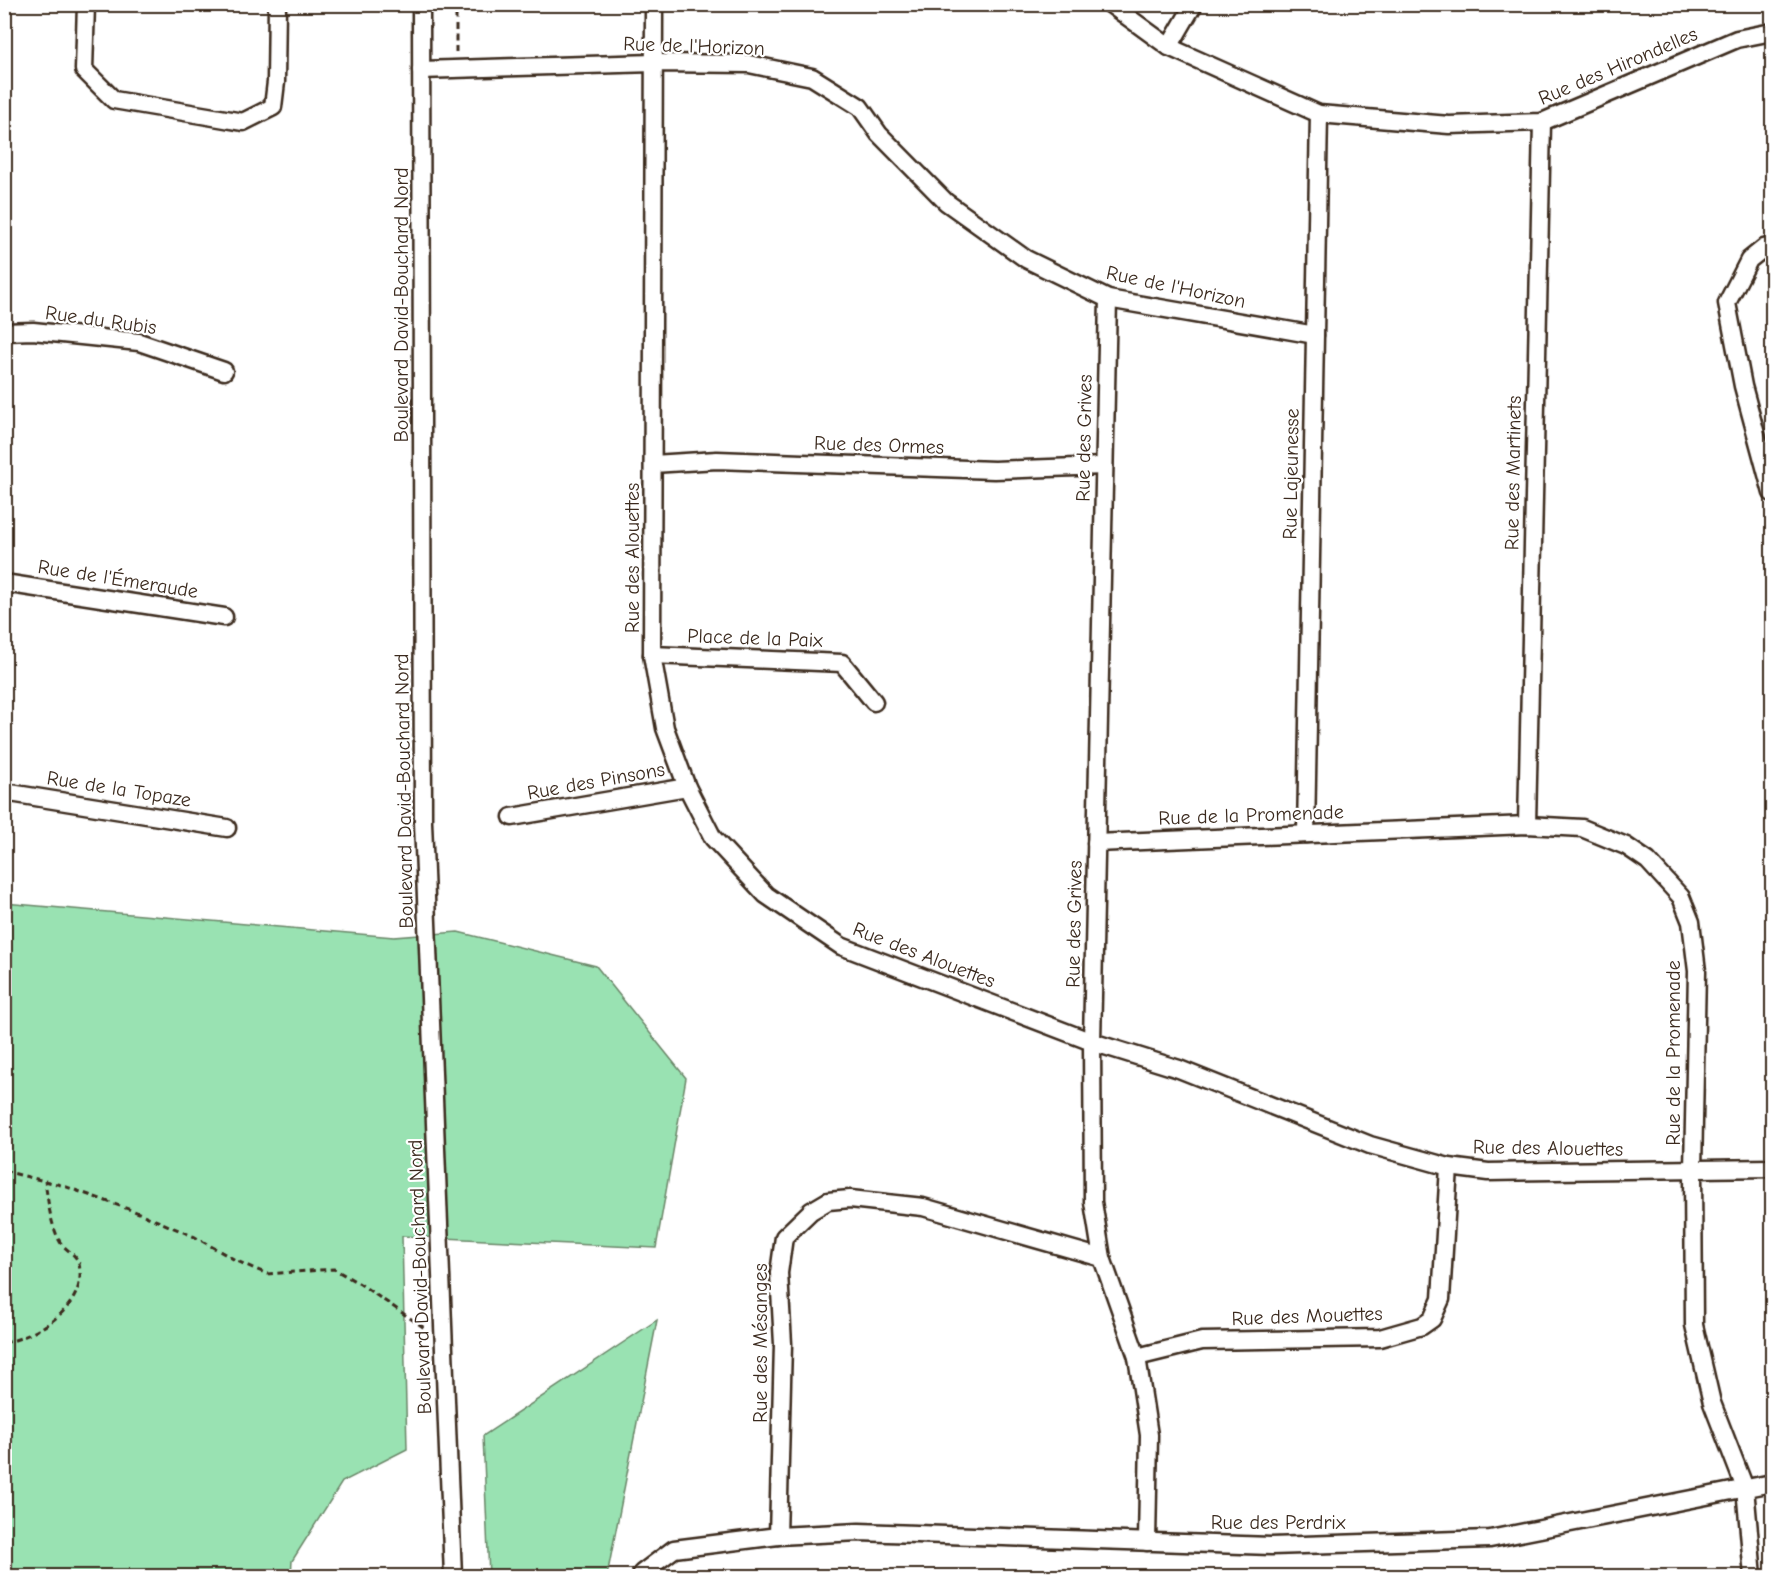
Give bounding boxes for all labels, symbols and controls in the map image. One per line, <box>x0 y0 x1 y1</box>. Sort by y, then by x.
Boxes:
street label: Rue des Hirondelles <box>1535 22 1701 110</box>
street label: Rue de l'Horizon <box>623 32 765 60</box>
street label: Boulevard David-Bouchard Nord <box>390 167 413 443</box>
street label: Rue de l'Horizon <box>1104 261 1248 313</box>
street label: Rue du Rubis <box>44 301 158 339</box>
street label: Rue des Grives <box>1071 374 1097 502</box>
street label: Rue des Martinets <box>1500 395 1526 551</box>
street label: Rue Lajeunesse <box>1278 408 1304 540</box>
street label: Rue des Ormes <box>814 431 944 459</box>
street label: Rue des Alouettes <box>621 483 644 633</box>
street label: Rue de l'Émeraude <box>36 555 200 603</box>
street label: Place de la Paix <box>687 624 824 652</box>
street label: Boulevard David-Bouchard Nord <box>390 653 418 929</box>
street label: Rue des Pinsons <box>525 758 667 804</box>
street label: Rue de la Topaze <box>45 766 193 812</box>
street label: Rue de la Promenade <box>1158 800 1344 830</box>
street label: Rue des Grives <box>1061 860 1087 988</box>
street label: Rue des Alouettes <box>850 917 998 993</box>
street label: Rue de la Promenade <box>1662 960 1685 1146</box>
street label: Rue des Alouettes <box>1473 1135 1623 1161</box>
street label: Boulevard David-Bouchard Nord <box>404 1139 436 1415</box>
street label: Rue des Mésanges <box>749 1263 772 1423</box>
street label: Rue des Mouettes <box>1231 1302 1383 1330</box>
street label: Rue des Perdrix <box>1211 1511 1346 1534</box>

